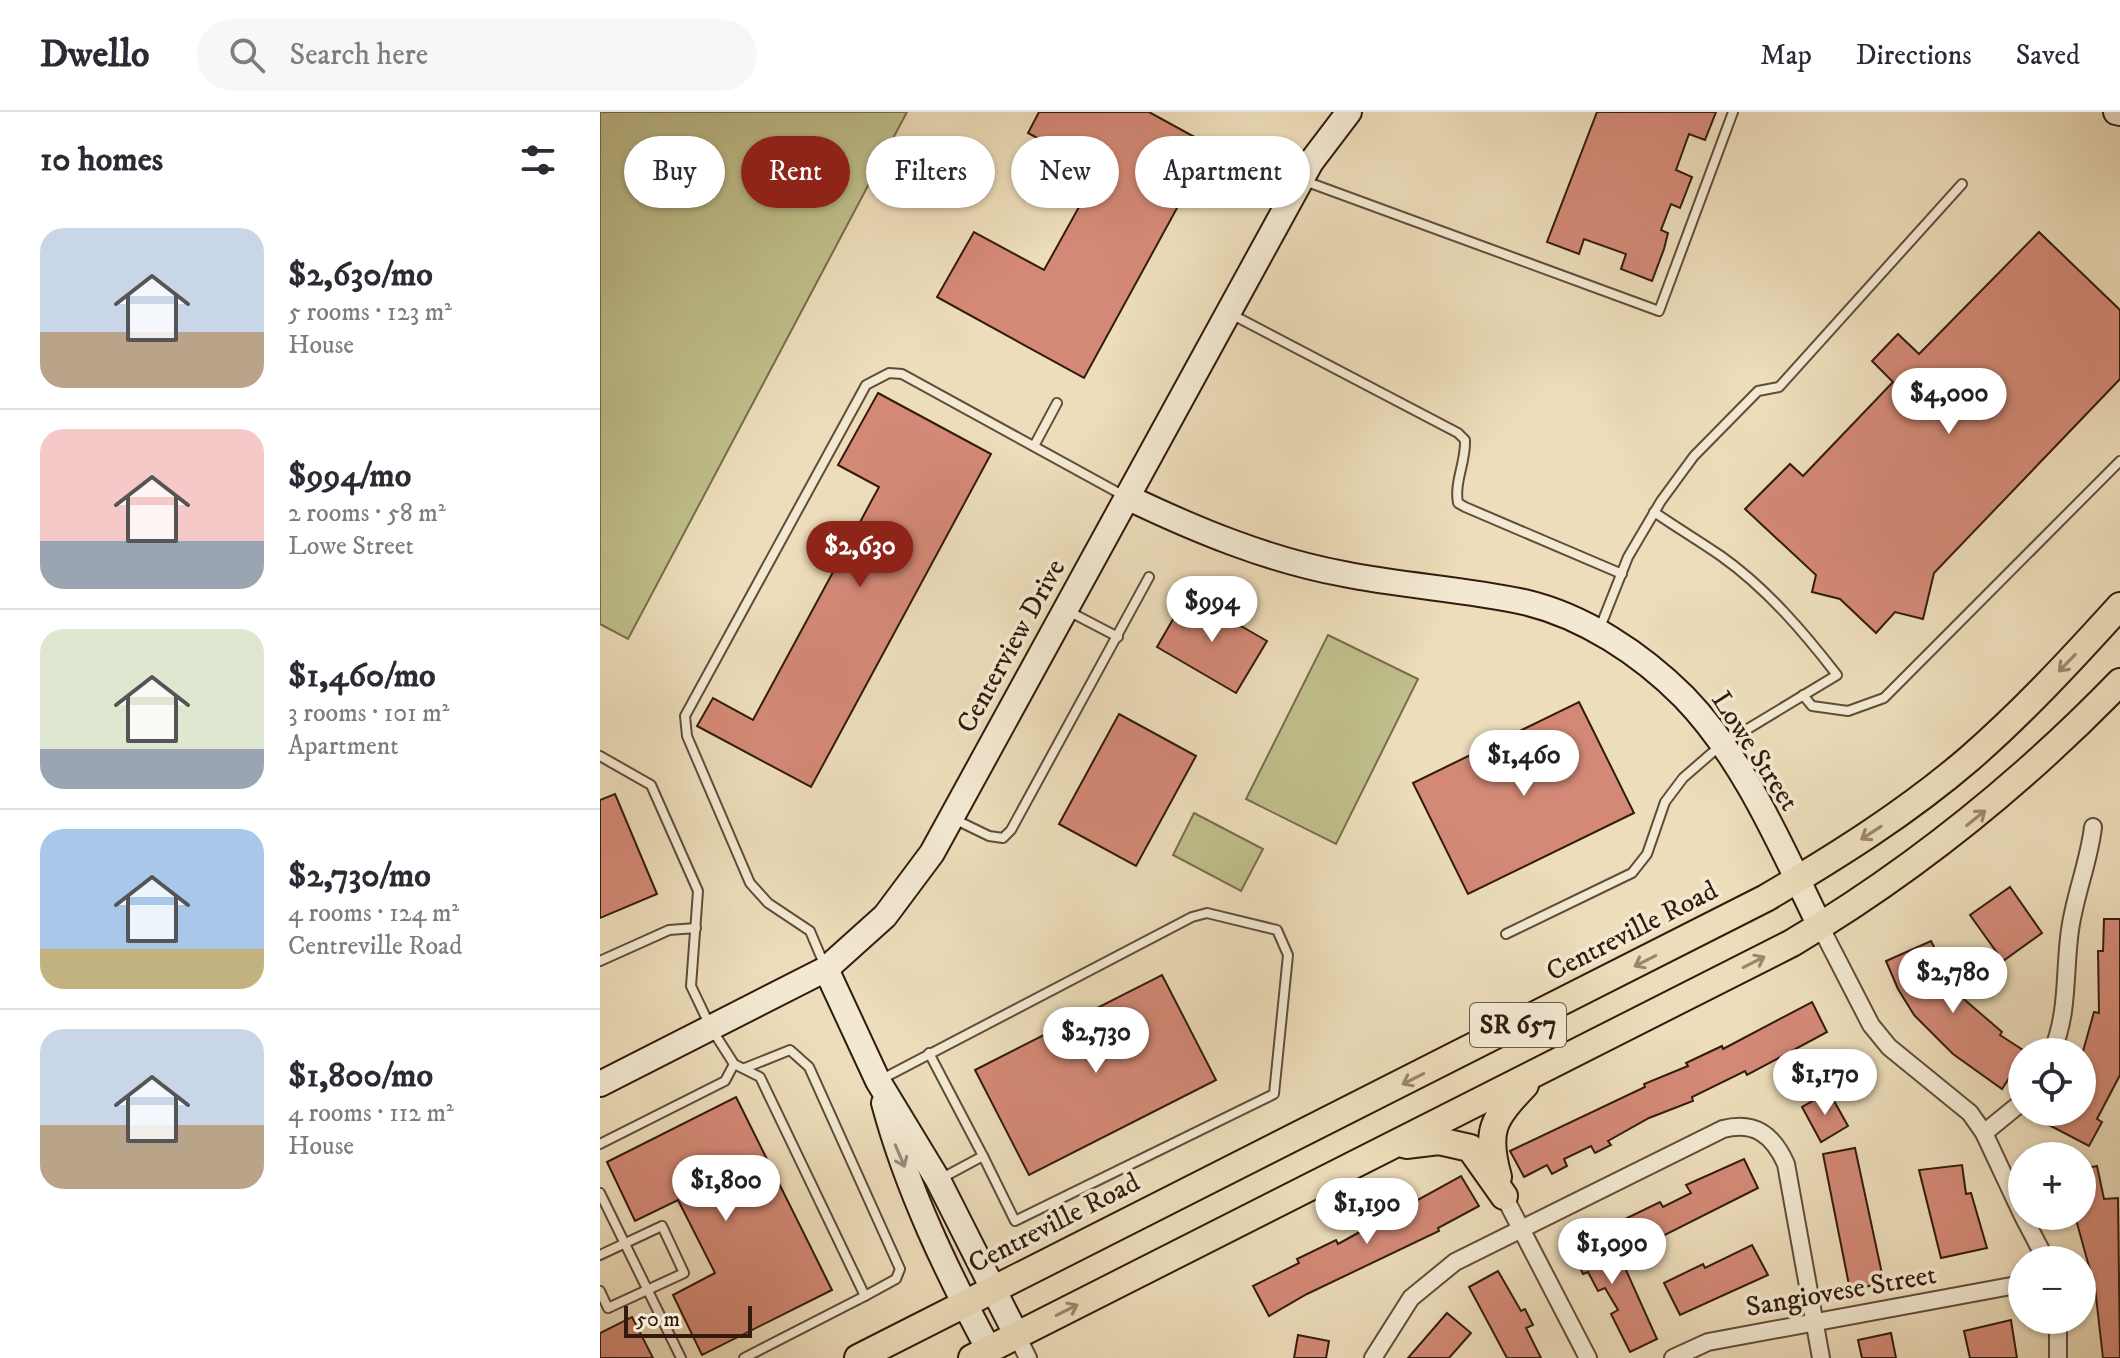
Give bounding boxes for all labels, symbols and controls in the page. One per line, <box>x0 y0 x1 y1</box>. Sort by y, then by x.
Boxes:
search box <box>197 19 757 91</box>
text: Dwello <box>40 31 149 79</box>
icon: search <box>225 33 269 77</box>
text: Search here <box>289 37 428 74</box>
text: Map <box>1760 38 1812 73</box>
text: Directions <box>1856 38 1972 73</box>
text: Saved <box>2016 38 2080 73</box>
chip: Buy <box>624 136 725 208</box>
chip: Rent <box>741 136 850 208</box>
chip: Filters <box>866 136 995 208</box>
chip: New <box>1011 136 1119 208</box>
chip: Apartment <box>1135 136 1310 208</box>
icon: filters <box>516 138 560 182</box>
text: 10 homes <box>40 139 163 181</box>
text: $2,630/mo <box>288 254 433 296</box>
icon: home <box>104 260 200 356</box>
text: 5 rooms · 123 m² <box>288 296 452 329</box>
text: House <box>288 329 354 362</box>
pin: $4,000 <box>1884 368 2014 436</box>
text: $4,000 <box>1910 377 1988 410</box>
text: $994/mo <box>288 455 411 497</box>
icon: home <box>104 461 200 557</box>
text: 2 rooms · 58 m² <box>288 497 446 530</box>
pin: $2,630 <box>795 521 925 589</box>
text: Lowe Street <box>288 530 414 563</box>
text: $2,630 <box>824 530 896 563</box>
street label: Centerview Drive <box>949 553 1073 739</box>
pin: $994 <box>1165 576 1259 644</box>
text: $994 <box>1184 585 1240 618</box>
one-way arrow <box>2059 653 2077 673</box>
text: $1,460/mo <box>288 655 436 697</box>
icon: home <box>104 661 200 757</box>
street label: Lowe Street <box>1703 685 1807 817</box>
text: 3 rooms · 101 m² <box>288 697 449 730</box>
text: Apartment <box>288 730 399 763</box>
pin: $1,460 <box>1459 730 1589 798</box>
text: $1,460 <box>1487 739 1561 772</box>
one-way arrow <box>1965 809 1986 826</box>
one-way arrow <box>1860 825 1883 841</box>
text: $2,730/mo <box>288 855 431 897</box>
icon: home <box>104 861 200 957</box>
street label: Centreville Road <box>1541 873 1724 989</box>
text: 4 rooms · 124 m² <box>288 897 459 930</box>
text: Centreville Road <box>288 930 462 963</box>
pin: $2,780 <box>1888 947 2018 1015</box>
one-way arrow <box>1633 953 1657 969</box>
one-way arrow <box>1742 954 1765 970</box>
text: $2,780 <box>1916 956 1990 989</box>
road number: SR 657 <box>1470 1003 1566 1047</box>
pin: $2,730 <box>1031 1007 1161 1075</box>
text: $2,730 <box>1061 1016 1131 1049</box>
map controls <box>2008 1038 2096 1334</box>
button: locate <box>2008 1038 2096 1126</box>
pin: $1,170 <box>1760 1049 1890 1117</box>
text: $1,800/mo <box>288 1055 433 1097</box>
text: $1,170 <box>1791 1058 1859 1091</box>
icon: home <box>104 1061 200 1157</box>
one-way arrow <box>1402 1071 1426 1087</box>
text: 4 rooms · 112 m² <box>288 1097 454 1130</box>
text: House <box>288 1130 354 1163</box>
button: + <box>2008 1142 2096 1230</box>
one-way arrow <box>894 1143 909 1168</box>
pin: $1,800 <box>661 1155 791 1223</box>
text: $1,800 <box>690 1164 762 1197</box>
street label: Centreville Road <box>963 1165 1146 1281</box>
pin: $1,190 <box>1302 1178 1432 1246</box>
text: $1,190 <box>1333 1187 1401 1220</box>
pin: $1,090 <box>1547 1218 1677 1286</box>
text: $1,090 <box>1576 1227 1648 1260</box>
button: − <box>2008 1246 2096 1334</box>
street label: Sangiovese Street <box>1743 1257 1939 1325</box>
scale bar <box>624 1302 752 1338</box>
one-way arrow <box>1054 1302 1078 1317</box>
text: 50 m <box>636 1306 680 1333</box>

